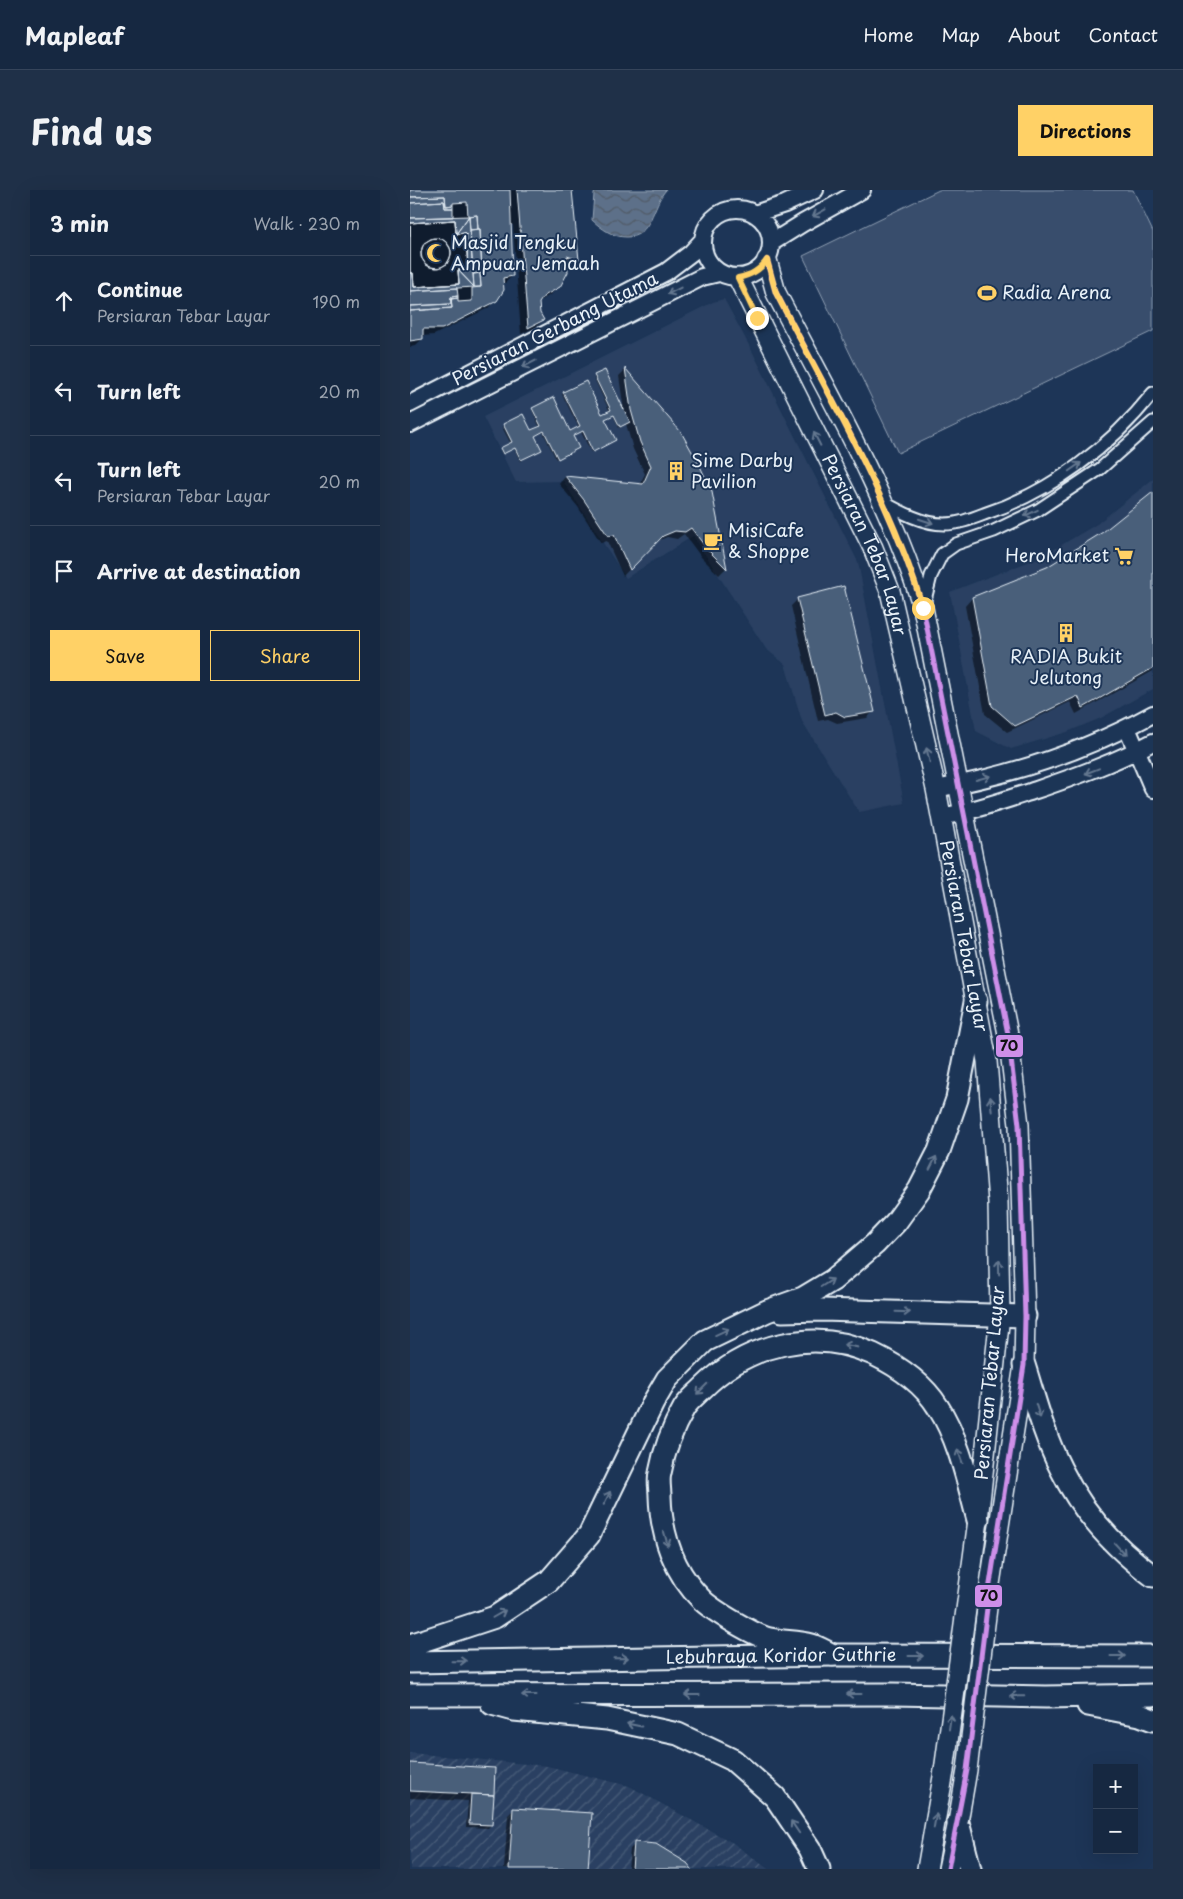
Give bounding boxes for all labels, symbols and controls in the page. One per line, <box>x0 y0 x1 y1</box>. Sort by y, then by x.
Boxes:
text: Mapleaf <box>25 17 124 53</box>
text: Home <box>863 21 913 48</box>
text: Map <box>941 21 980 48</box>
text: About <box>1008 21 1060 48</box>
text: Contact <box>1088 21 1158 48</box>
text: Find us <box>30 104 152 157</box>
button: Directions <box>1018 105 1153 156</box>
text: 3 min <box>50 207 109 239</box>
one-way arrow <box>813 209 827 219</box>
text: Walk · 230 m <box>253 211 360 235</box>
place label: Masjid Tengku Ampuan Jemaah <box>451 228 600 276</box>
mosque icon: Masjid Tengku Ampuan Jemaah <box>425 242 447 264</box>
street label: Persiaran Gerbang Utama <box>447 264 663 391</box>
text: Continue <box>97 275 183 303</box>
place label: Radia Arena <box>1002 278 1111 305</box>
sports icon: Radia Arena <box>976 282 998 304</box>
one-way arrow <box>667 286 682 296</box>
icon: ahead <box>50 287 78 315</box>
text: 190 m <box>312 289 360 313</box>
text: Persiaran Tebar Layar <box>97 303 270 327</box>
route end <box>746 307 769 330</box>
one-way arrow <box>522 359 537 369</box>
icon: left <box>50 377 78 405</box>
text: Turn left <box>97 377 181 405</box>
text: 20 m <box>319 379 360 403</box>
one-way arrow <box>812 431 822 446</box>
place label: Sime Darby Pavilion <box>691 446 793 494</box>
street label: Persiaran Tebar Layar <box>816 449 915 639</box>
text: Turn left <box>97 455 181 483</box>
building icon: Sime Darby Pavilion <box>665 460 687 482</box>
one-way arrow <box>1067 462 1081 472</box>
icon: left <box>50 467 78 495</box>
text: 20 m <box>319 469 360 493</box>
text: Persiaran Tebar Layar <box>97 483 270 507</box>
one-way arrow <box>1023 509 1038 519</box>
place label: MisiCafe & Shoppe <box>728 516 810 564</box>
one-way arrow <box>918 517 933 526</box>
cafe icon: MisiCafe & Shoppe <box>702 530 724 552</box>
place label: HeroMarket <box>1005 541 1109 568</box>
supermarket icon: HeroMarket <box>1113 545 1135 567</box>
icon: arrive <box>50 557 78 585</box>
text: Arrive at destination <box>97 557 301 585</box>
route start <box>912 597 935 620</box>
building icon: RADIA Bukit Jelutong <box>1055 622 1077 644</box>
button: Save <box>50 630 200 681</box>
button: Share <box>210 630 360 681</box>
place label: RADIA Bukit Jelutong <box>1010 642 1122 690</box>
one-way arrow <box>923 748 932 764</box>
one-way arrow <box>1085 766 1100 776</box>
one-way arrow <box>975 773 991 782</box>
street label: Persiaran Tebar Layar <box>934 838 996 1035</box>
line badge: 70 <box>995 1034 1024 1058</box>
text: 70 <box>1000 1035 1018 1056</box>
one-way arrow <box>986 1097 995 1113</box>
one-way arrow <box>929 1156 938 1171</box>
one-way arrow <box>995 1259 1004 1275</box>
one-way arrow <box>819 1278 833 1288</box>
street label: Persiaran Tebar Layar <box>967 1284 1011 1481</box>
one-way arrow <box>895 1308 911 1317</box>
one-way arrow <box>714 1327 729 1337</box>
one-way arrow <box>843 1341 859 1350</box>
one-way arrow <box>696 1383 708 1395</box>
one-way arrow <box>1034 1403 1044 1419</box>
one-way arrow <box>955 1449 964 1464</box>
one-way arrow <box>602 1490 612 1505</box>
one-way arrow <box>662 1530 671 1546</box>
one-way arrow <box>1114 1543 1126 1556</box>
line badge: 70 <box>974 1584 1003 1608</box>
text: 70 <box>980 1585 998 1606</box>
one-way arrow <box>491 1609 506 1619</box>
street label: Lebuhraya Koridor Guthrie <box>665 1640 896 1670</box>
one-way arrow <box>908 1651 924 1660</box>
one-way arrow <box>1110 1651 1126 1661</box>
one-way arrow <box>613 1654 629 1663</box>
one-way arrow <box>450 1656 466 1666</box>
one-way arrow <box>847 1689 863 1699</box>
one-way arrow <box>522 1690 538 1700</box>
one-way arrow <box>684 1690 700 1699</box>
one-way arrow <box>1009 1691 1026 1701</box>
one-way arrow <box>945 1715 955 1731</box>
one-way arrow <box>626 1720 642 1729</box>
map controls <box>1093 1764 1138 1854</box>
button: + <box>1093 1764 1138 1809</box>
button: − <box>1093 1809 1138 1854</box>
one-way arrow <box>930 1813 940 1829</box>
one-way arrow <box>790 1820 800 1834</box>

